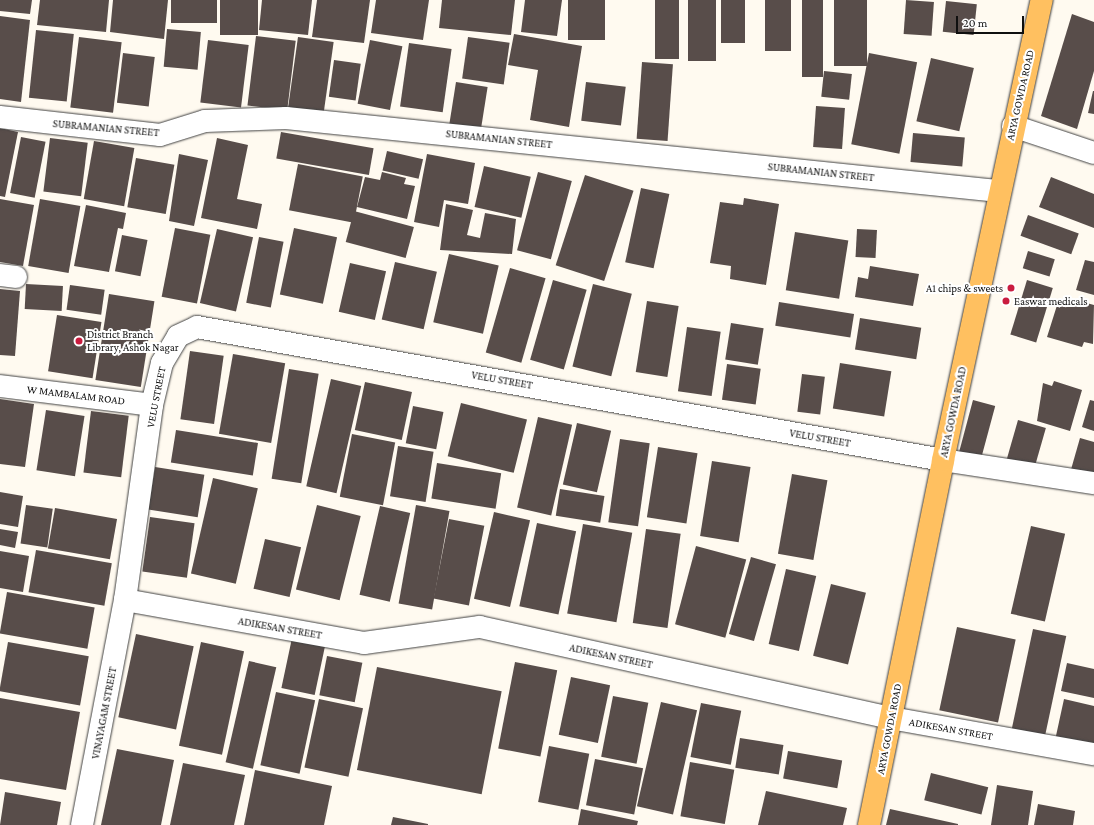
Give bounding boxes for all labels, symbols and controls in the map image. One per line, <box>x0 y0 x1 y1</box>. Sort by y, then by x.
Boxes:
scale bar <box>958 8 1026 34</box>
text: 20 m <box>963 16 987 30</box>
street label: ARYA GOWDA ROAD <box>1003 48 1037 142</box>
street label: SUBRAMANIAN STREET <box>52 117 160 139</box>
street label: SUBRAMANIAN STREET <box>445 127 553 151</box>
street label: SUBRAMANIAN STREET <box>767 160 875 184</box>
place label: A1 chips & sweets <box>926 281 1003 295</box>
marker: A1 chips & sweets <box>1006 283 1016 293</box>
place label: Easwar medicals <box>1014 294 1088 308</box>
marker: Easwar medicals <box>1001 296 1011 306</box>
place label: District Branch Library, Ashok Nagar <box>87 328 179 354</box>
marker: District Branch Library, Ashok Nagar <box>74 336 84 346</box>
street label: VELU STREET <box>144 365 168 429</box>
street label: ARYA GOWDA ROAD <box>937 365 969 459</box>
street label: VELU STREET <box>470 368 534 392</box>
street label: W MAMBALAM ROAD <box>26 382 126 408</box>
street label: VELU STREET <box>788 426 852 450</box>
street label: ADIKESAN STREET <box>237 614 323 642</box>
street label: ADIKESAN STREET <box>568 641 654 671</box>
street label: VINAYAGAM STREET <box>89 666 119 760</box>
street label: ARYA GOWDA ROAD <box>874 682 904 776</box>
street label: ADIKESAN STREET <box>908 715 994 743</box>

